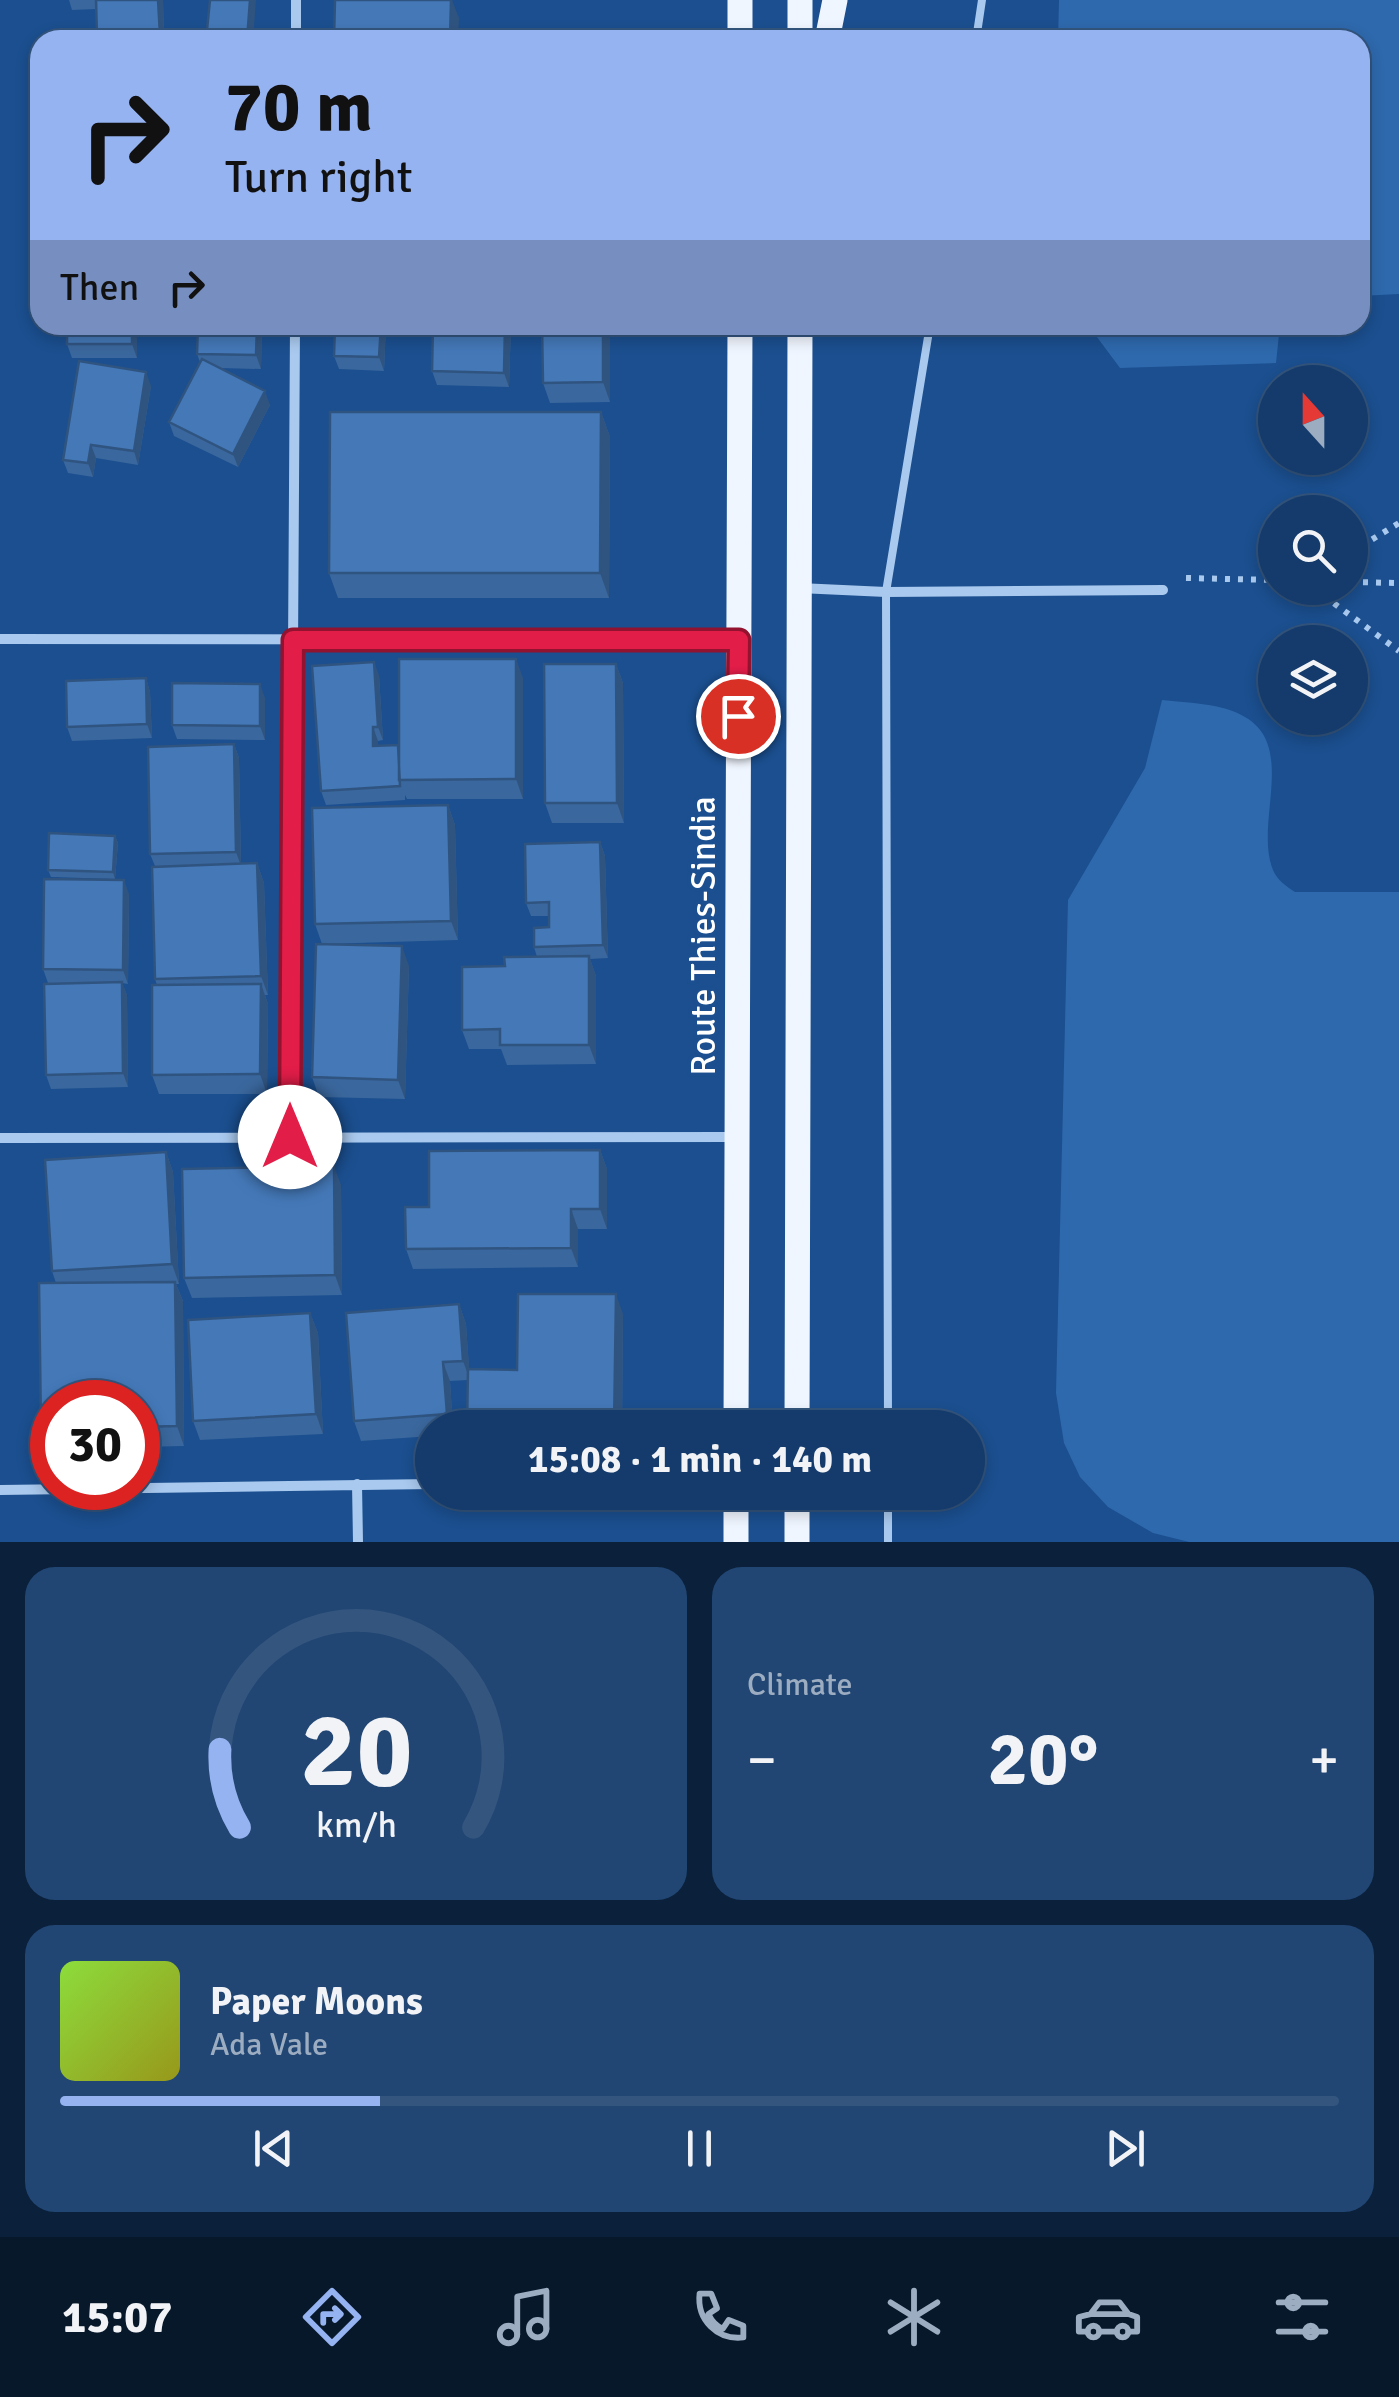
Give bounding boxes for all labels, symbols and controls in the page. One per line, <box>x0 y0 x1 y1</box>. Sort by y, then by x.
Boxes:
text: 70 m <box>225 64 373 150</box>
icon: right <box>60 70 190 200</box>
text: Turn right <box>225 150 413 205</box>
icon: right <box>159 260 214 315</box>
text: Then <box>60 264 139 311</box>
north arrow <box>1258 365 1368 475</box>
map controls <box>1258 365 1368 735</box>
button: search <box>1258 495 1368 605</box>
button: layers <box>1258 625 1368 735</box>
pin <box>696 674 781 759</box>
icon: arrive <box>711 689 766 744</box>
street label: Route Thies-Sindia <box>682 796 725 1076</box>
position arrow <box>238 1085 342 1189</box>
speed limit sign: 30 <box>30 1380 160 1510</box>
text: 15:08 · 1 min · 140 m <box>528 1436 872 1483</box>
text: Climate <box>747 1665 853 1704</box>
text: 20 <box>300 1687 412 1815</box>
text: 20° <box>988 1713 1099 1806</box>
text: − <box>747 1726 777 1794</box>
text: + <box>1309 1726 1339 1794</box>
text: km/h <box>316 1803 396 1847</box>
text: Paper Moons <box>210 1978 423 2025</box>
text: Ada Vale <box>210 2025 328 2064</box>
icon: previous <box>246 2121 301 2176</box>
icon: pause <box>672 2121 727 2176</box>
icon: next <box>1098 2121 1153 2176</box>
icon: directions <box>297 2282 367 2352</box>
icon: music <box>491 2282 561 2352</box>
icon: phone <box>685 2282 755 2352</box>
icon: climate <box>879 2282 949 2352</box>
icon: car <box>1073 2282 1143 2352</box>
icon: filters <box>1267 2282 1337 2352</box>
text: 15:07 <box>62 2290 172 2345</box>

